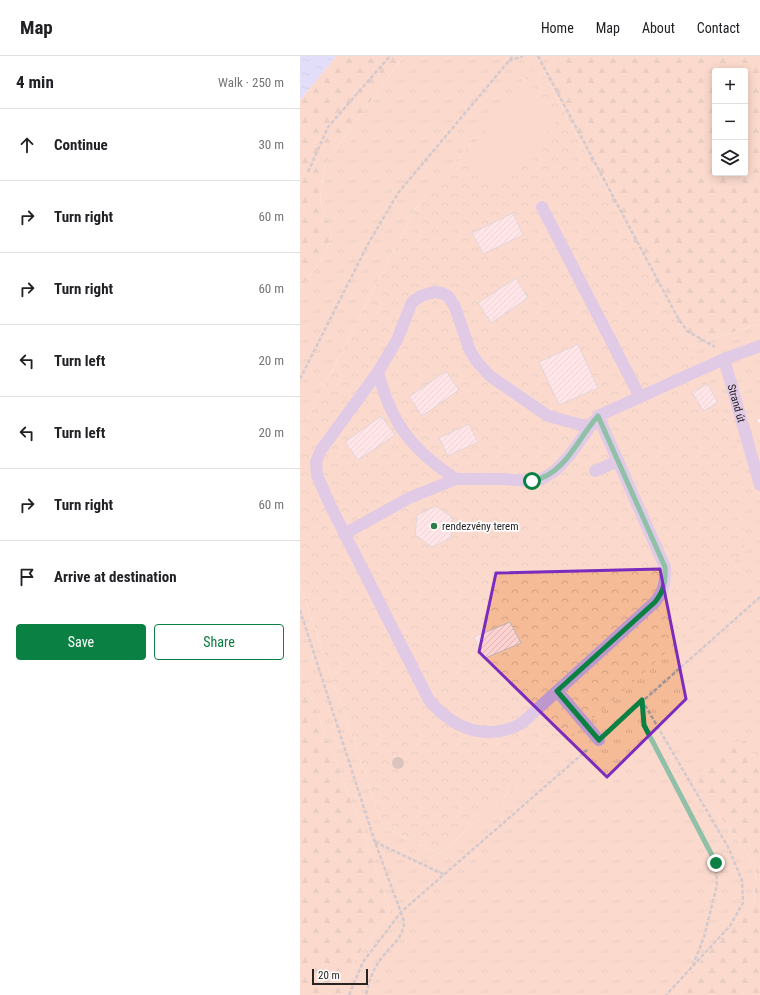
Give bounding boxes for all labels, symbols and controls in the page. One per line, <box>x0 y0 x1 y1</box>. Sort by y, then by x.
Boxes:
text: Map <box>20 16 53 39</box>
text: Home <box>541 20 574 36</box>
text: Map <box>596 20 620 36</box>
text: About <box>642 20 675 36</box>
text: Contact <box>697 20 740 36</box>
map controls <box>712 68 748 176</box>
button: + <box>712 68 748 104</box>
text: 4 min <box>16 72 54 92</box>
text: Walk · 250 m <box>218 75 284 90</box>
button: − <box>712 104 748 140</box>
icon: ahead <box>16 134 38 156</box>
text: Continue <box>54 136 108 154</box>
text: 30 m <box>258 137 284 152</box>
button: layers <box>712 140 748 176</box>
icon: right <box>16 206 38 228</box>
text: Turn right <box>54 208 113 226</box>
text: 60 m <box>258 209 284 224</box>
icon: right <box>16 278 38 300</box>
text: Turn right <box>54 280 113 298</box>
text: 60 m <box>258 281 284 296</box>
icon: left <box>16 350 38 372</box>
text: Turn left <box>54 352 105 370</box>
text: 20 m <box>258 353 284 368</box>
street label: Strand út <box>725 383 748 424</box>
icon: left <box>16 422 38 444</box>
text: Turn left <box>54 424 105 442</box>
text: 20 m <box>258 425 284 440</box>
route start <box>523 472 541 490</box>
icon: right <box>16 494 38 516</box>
text: Turn right <box>54 496 113 514</box>
text: 60 m <box>258 497 284 512</box>
place label: rendezvény terem <box>442 520 519 533</box>
marker: rendezvény terem <box>429 521 439 531</box>
icon: arrive <box>16 566 38 588</box>
text: Arrive at destination <box>54 568 177 586</box>
button: Save <box>16 624 146 660</box>
button: Share <box>154 624 284 660</box>
route end <box>707 854 725 872</box>
scale bar <box>312 967 368 986</box>
text: 20 m <box>318 969 340 982</box>

